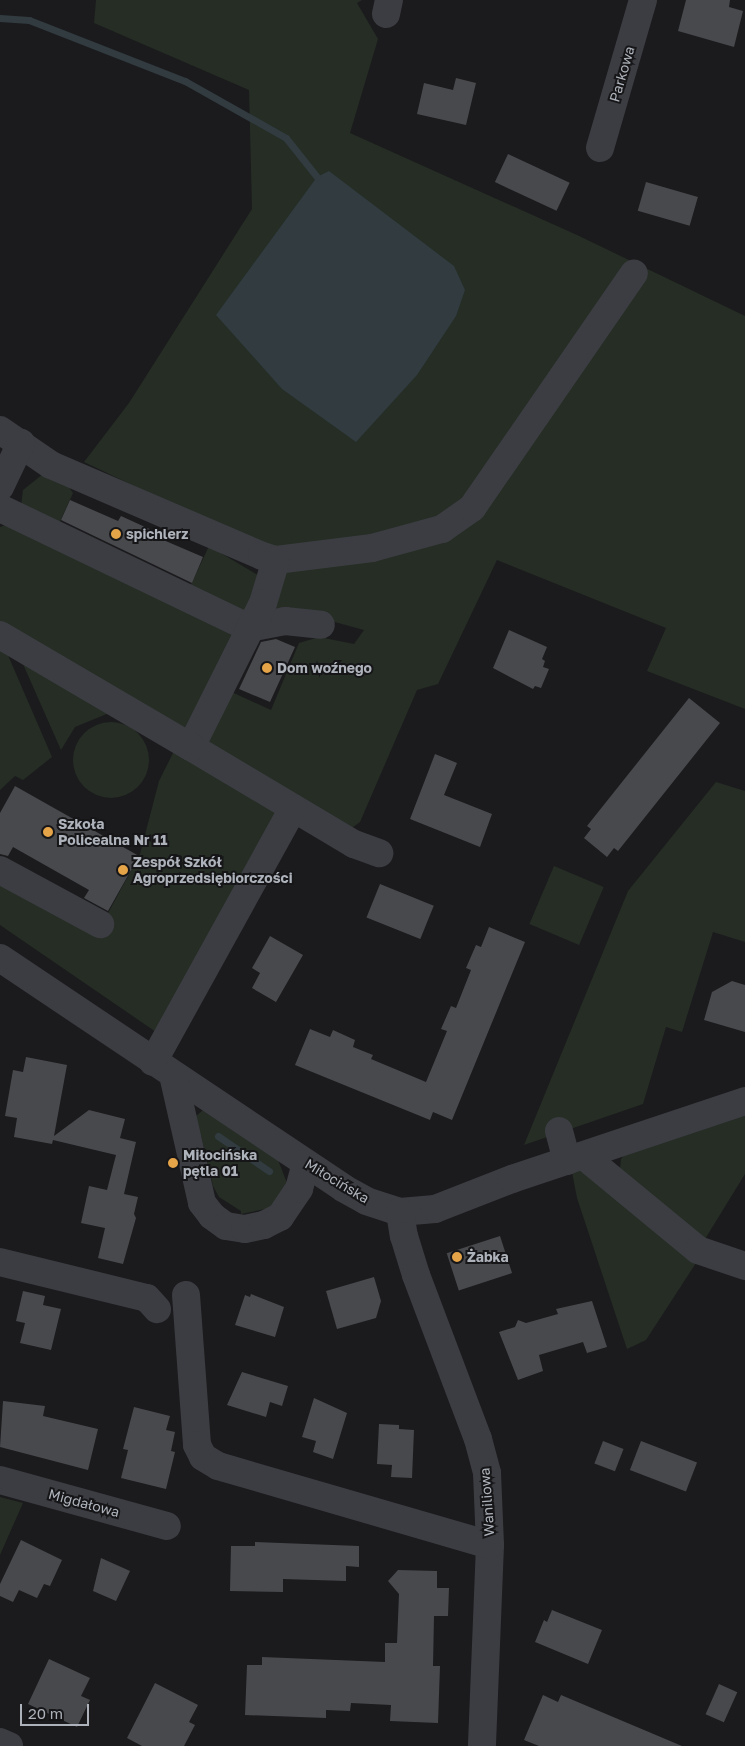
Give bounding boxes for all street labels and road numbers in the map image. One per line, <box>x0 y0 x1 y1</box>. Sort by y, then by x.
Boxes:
street label: Parkowa <box>606 44 638 104</box>
street label: Miłocińska <box>302 1155 372 1207</box>
street label: Waniliowa <box>476 1467 498 1537</box>
street label: Migdałowa <box>47 1485 121 1521</box>

